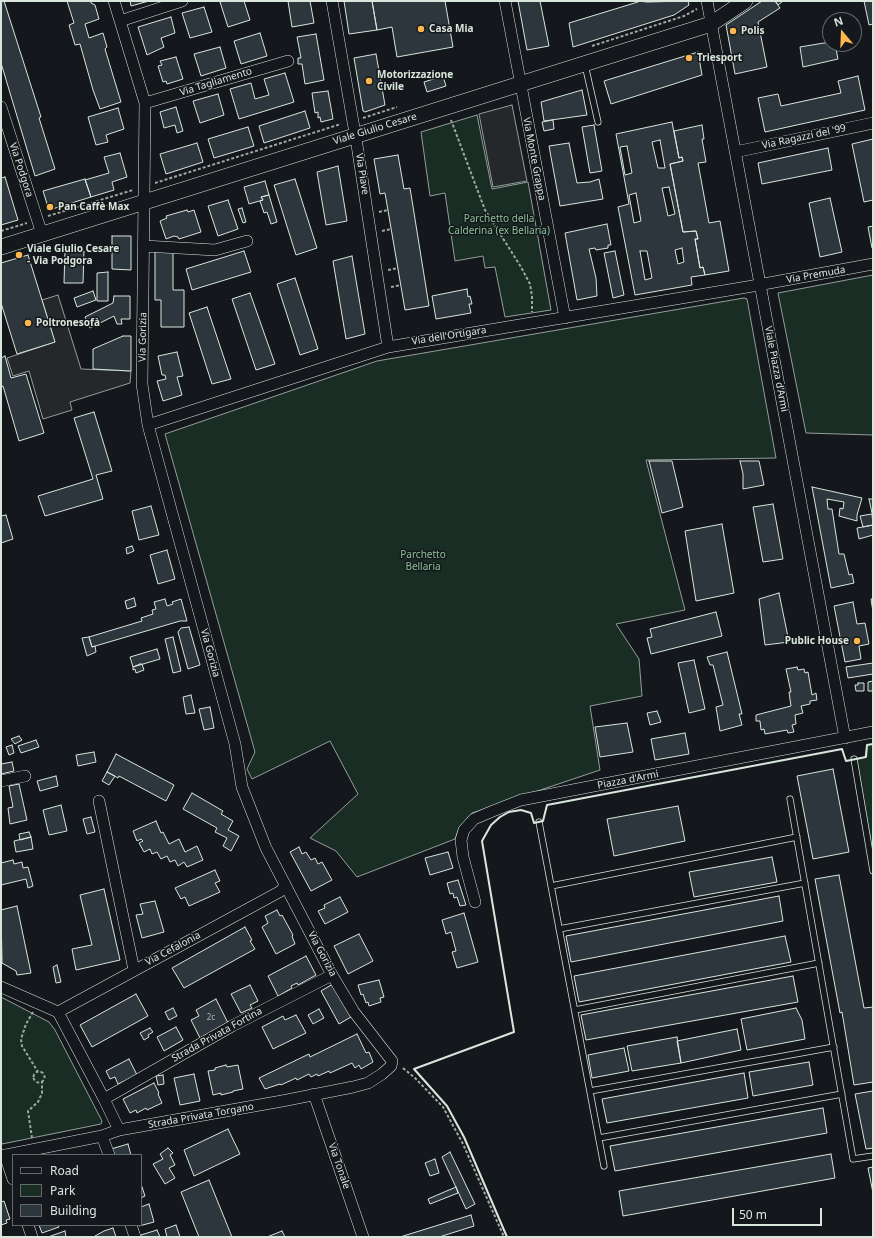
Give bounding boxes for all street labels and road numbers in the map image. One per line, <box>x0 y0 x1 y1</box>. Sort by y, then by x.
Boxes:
street label: Via Tagliamento <box>178 65 254 99</box>
street label: Viale Giulio Cesare <box>332 111 418 147</box>
street label: Via Monte Grappa <box>520 116 548 202</box>
street label: Via Ragazzi del '99 <box>761 122 847 152</box>
street label: Via Podgora <box>7 141 35 199</box>
street label: Via Piave <box>353 152 371 196</box>
street label: Via Premuda <box>786 264 846 286</box>
street label: Via Gorizia <box>137 312 149 362</box>
street label: Via dell'Ortigara <box>411 324 487 348</box>
street label: Viale Piazza d'Armi <box>762 325 790 413</box>
street label: Via Gorizia <box>198 627 222 679</box>
street label: Piazza d'Armi <box>596 768 660 792</box>
street label: Via Cefalonia <box>143 929 203 969</box>
street label: Via Gorizia <box>305 929 339 979</box>
street label: Strada Privata Fortina <box>170 1005 264 1065</box>
street label: Strada Privata Torgano <box>147 1101 255 1131</box>
street label: Via Tonale <box>326 1141 352 1191</box>

